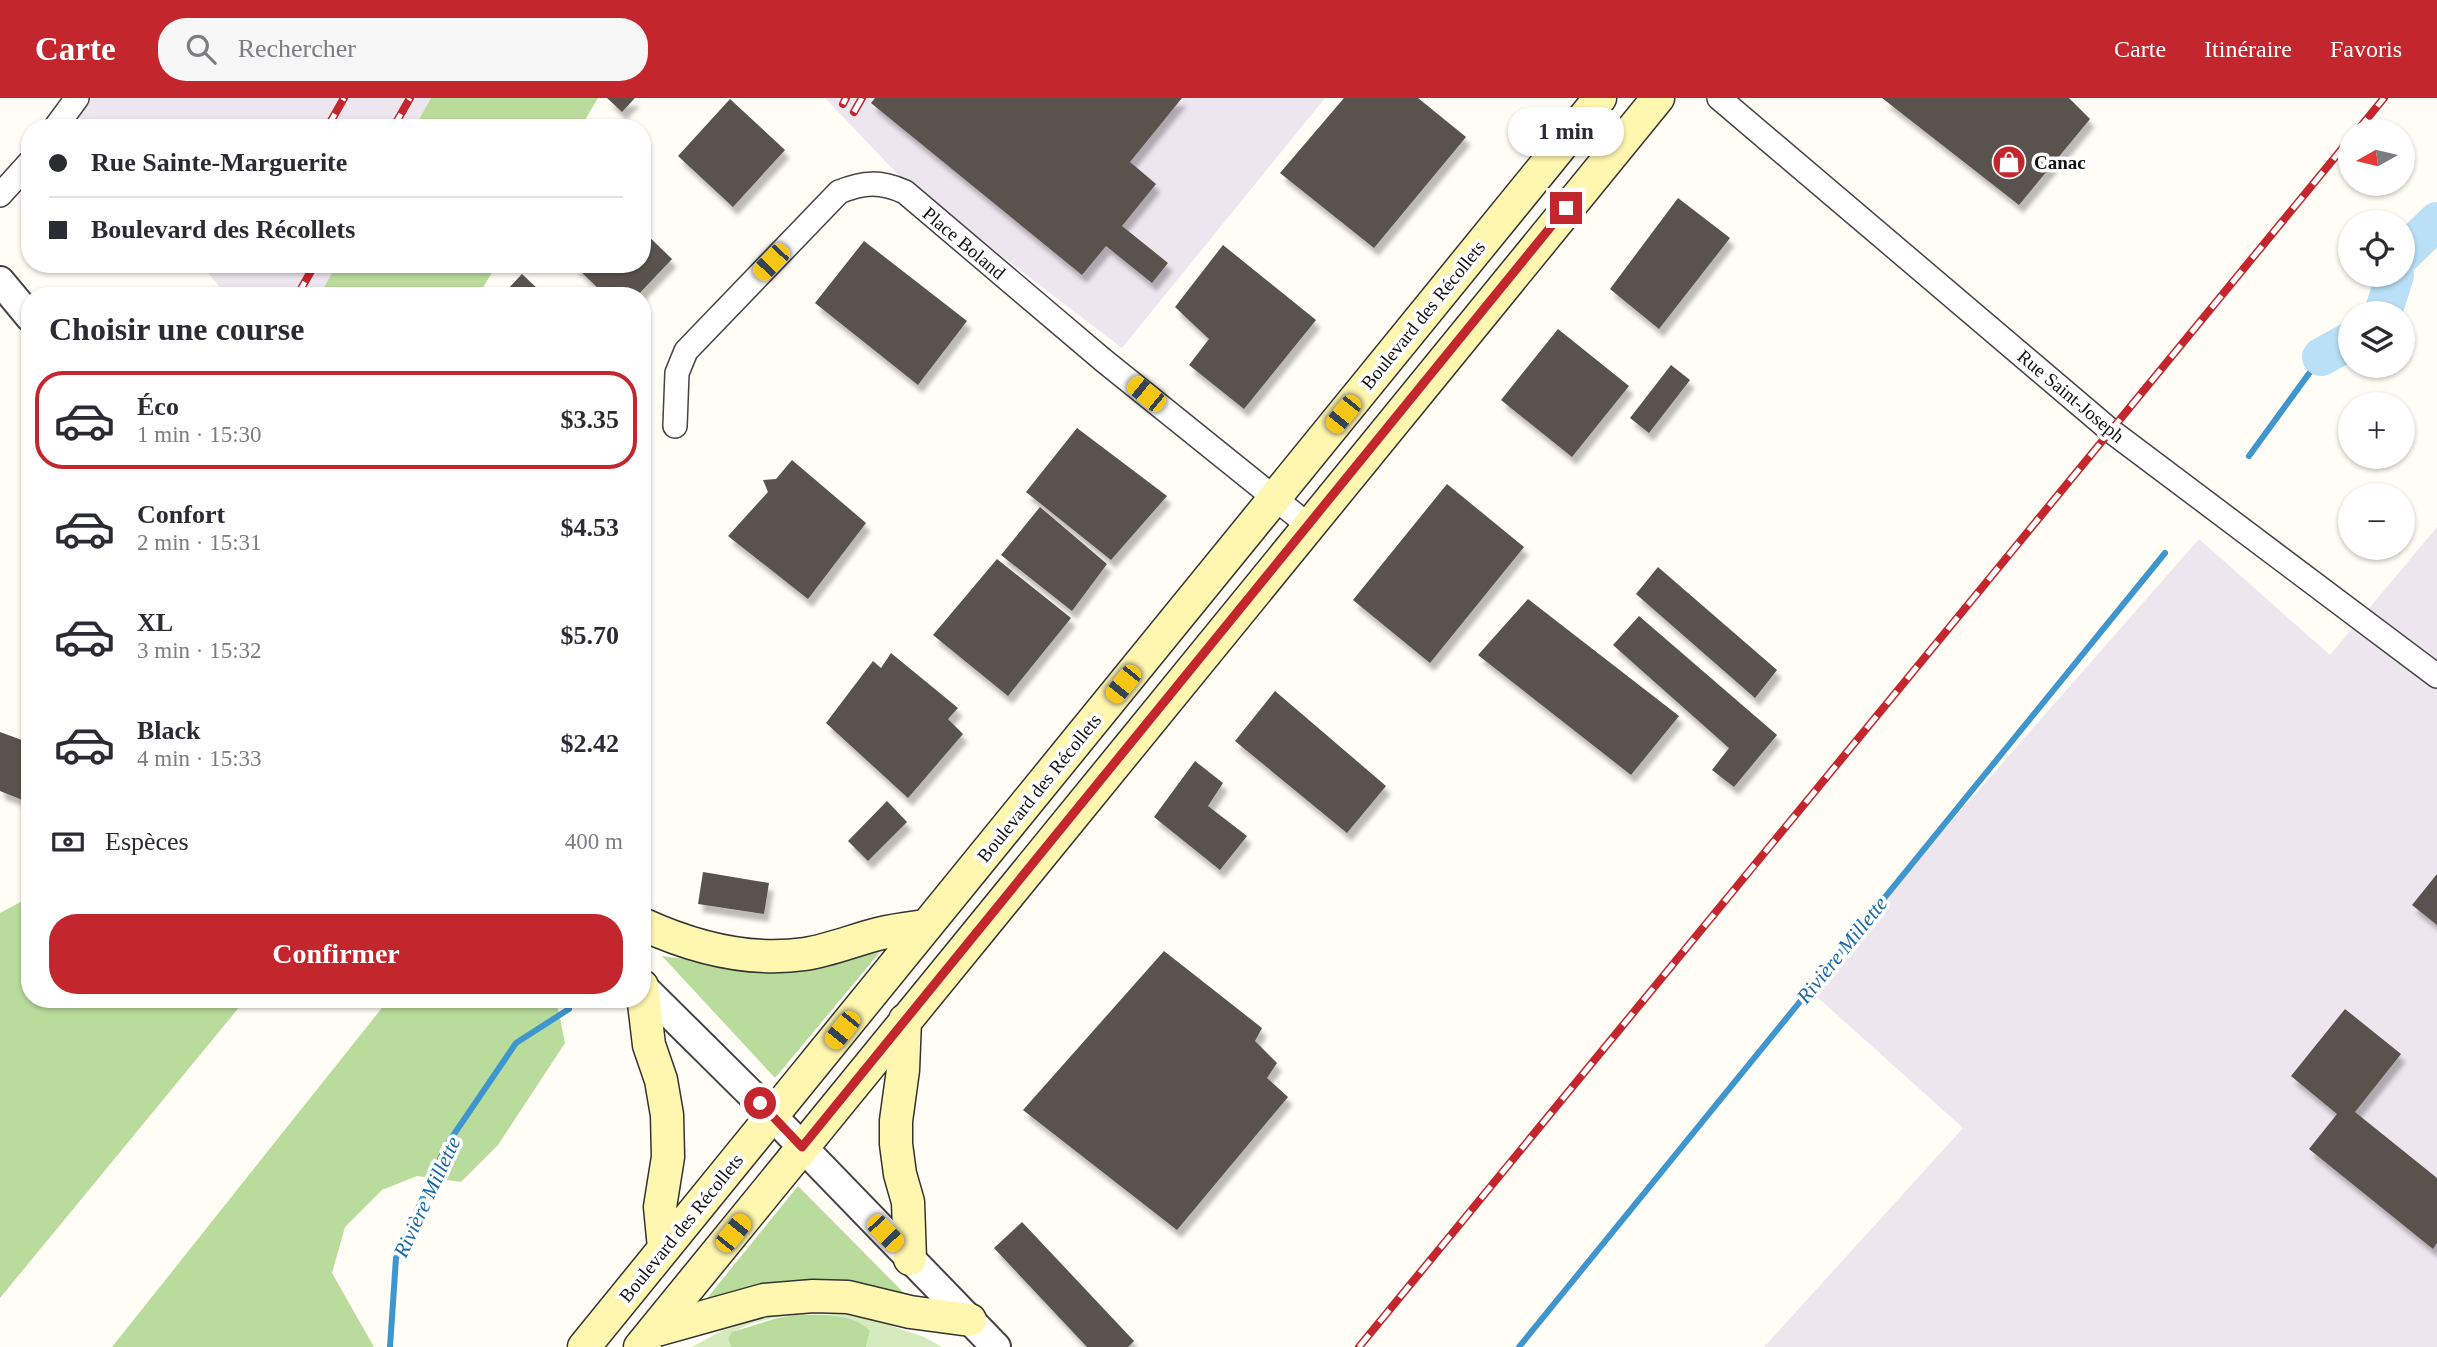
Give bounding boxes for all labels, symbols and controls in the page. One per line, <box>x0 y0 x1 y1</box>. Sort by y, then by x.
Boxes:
search box <box>158 18 648 81</box>
icon: search <box>182 30 220 68</box>
text: Carte <box>35 31 116 67</box>
text: Rechercher <box>238 34 356 63</box>
text: Carte <box>2114 36 2166 62</box>
text: Itinéraire <box>2204 36 2292 62</box>
text: Favoris <box>2330 36 2402 62</box>
callout: 1 min <box>1508 106 1624 155</box>
text: 1 min <box>1538 119 1594 144</box>
north arrow <box>2338 119 2415 196</box>
map controls <box>2338 119 2415 560</box>
shop icon: Canac <box>1990 143 2028 181</box>
text: Rue Sainte-Marguerite <box>91 148 347 177</box>
place label: Canac <box>2034 152 2086 173</box>
route end <box>1550 192 1582 224</box>
street label: Place Boland <box>919 203 1010 284</box>
button: locate <box>2338 210 2415 287</box>
text: Boulevard des Récollets <box>91 215 355 244</box>
street label: Boulevard des Récollets <box>1357 237 1489 393</box>
car <box>749 240 794 284</box>
button: layers <box>2338 301 2415 378</box>
text: Choisir une course <box>49 311 304 347</box>
street label: Rue Saint-Joseph <box>2014 345 2129 447</box>
car <box>1124 373 1169 415</box>
icon: car <box>53 389 116 452</box>
car <box>1322 391 1365 437</box>
text: Éco <box>137 392 179 421</box>
button: + <box>2338 392 2415 469</box>
text: $3.35 <box>561 405 619 434</box>
text: 1 min · 15:30 <box>137 422 262 447</box>
button: − <box>2338 483 2415 560</box>
icon: car <box>53 497 116 560</box>
text: Confort <box>137 500 225 529</box>
text: $4.53 <box>561 513 619 542</box>
text: 2 min · 15:31 <box>137 530 262 555</box>
icon: car <box>53 605 116 668</box>
text: XL <box>137 608 173 637</box>
text: $5.70 <box>561 621 619 650</box>
text: 3 min · 15:32 <box>137 638 262 663</box>
car <box>1102 661 1145 707</box>
street label: Boulevard des Récollets <box>973 710 1105 866</box>
icon: car <box>53 713 116 776</box>
text: Black <box>137 716 201 745</box>
text: $2.42 <box>561 729 619 758</box>
text: 4 min · 15:33 <box>137 746 262 771</box>
icon: cash <box>49 823 87 861</box>
text: Espèces <box>105 827 189 856</box>
text: 400 m <box>565 829 623 854</box>
water label: Rivière Millette <box>1791 892 1892 1009</box>
button: Confirmer <box>49 914 623 994</box>
car <box>821 1007 864 1053</box>
route start <box>744 1087 776 1119</box>
water label: Rivière Millette <box>388 1133 465 1262</box>
street label: Boulevard des Récollets <box>615 1150 747 1306</box>
car <box>712 1210 755 1256</box>
car <box>863 1211 908 1255</box>

